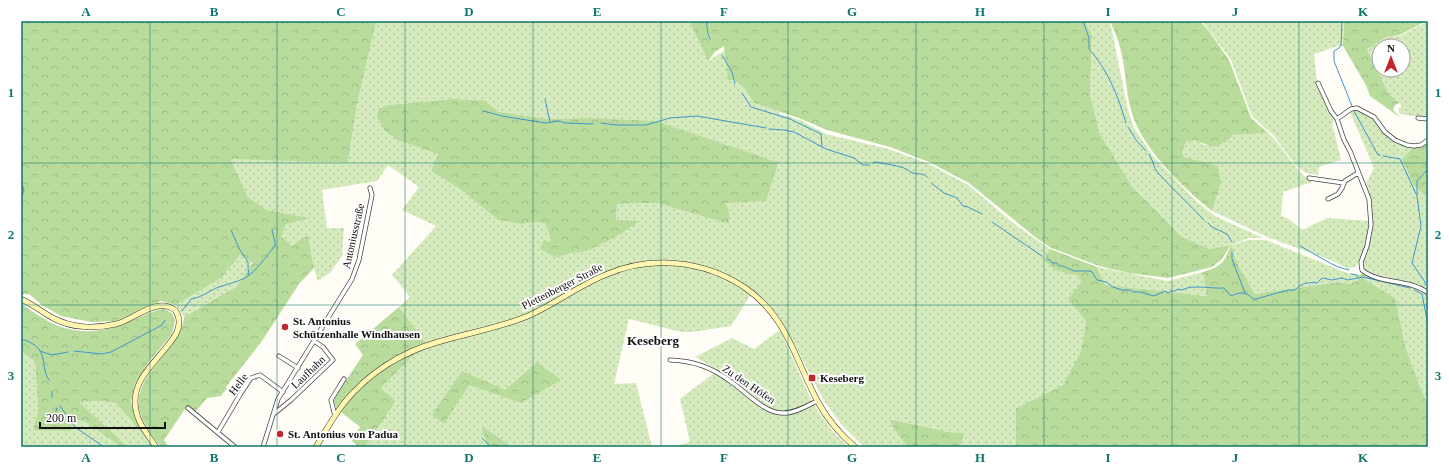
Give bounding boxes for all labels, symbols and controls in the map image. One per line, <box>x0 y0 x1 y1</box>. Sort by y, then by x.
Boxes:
text: A <box>81 4 91 19</box>
text: B <box>210 4 219 19</box>
text: C <box>336 4 346 19</box>
text: D <box>464 4 474 19</box>
text: E <box>593 4 601 19</box>
text: F <box>720 4 728 19</box>
text: G <box>847 4 857 19</box>
text: H <box>975 4 985 19</box>
text: I <box>1105 4 1111 19</box>
text: J <box>1232 4 1239 19</box>
text: K <box>1358 4 1369 19</box>
north arrow <box>1371 38 1411 78</box>
text: N <box>1387 42 1395 54</box>
text: 1 <box>8 85 14 100</box>
text: 1 <box>1435 85 1441 100</box>
street label: Antoniusstraße <box>340 202 366 270</box>
text: 2 <box>8 227 14 242</box>
text: 2 <box>1435 227 1441 242</box>
street label: Plettenberger Straße <box>519 260 605 312</box>
place label: St. Antonius Schützenhalle Windhausen <box>293 315 420 340</box>
marker: St. Antonius Schützenhalle Windhausen <box>280 322 290 332</box>
district label: Keseberg <box>627 333 679 348</box>
street label: Laufhahn <box>289 353 328 391</box>
street label: Zu den Höfen <box>720 362 778 406</box>
text: 3 <box>8 368 15 383</box>
text: 3 <box>1435 368 1442 383</box>
street label: Helle <box>226 371 250 397</box>
place label: Keseberg <box>820 372 864 384</box>
marker: Keseberg <box>807 373 817 383</box>
scale bar <box>40 404 165 430</box>
text: 200 m <box>46 411 77 425</box>
place label: St. Antonius von Padua <box>288 428 399 440</box>
marker: St. Antonius von Padua <box>275 429 285 439</box>
text: A <box>81 450 91 465</box>
text: B <box>210 450 219 465</box>
text: C <box>336 450 346 465</box>
text: D <box>464 450 474 465</box>
text: E <box>593 450 601 465</box>
text: F <box>720 450 728 465</box>
text: G <box>847 450 857 465</box>
text: H <box>975 450 985 465</box>
text: I <box>1105 450 1111 465</box>
text: J <box>1232 450 1239 465</box>
text: K <box>1358 450 1369 465</box>

